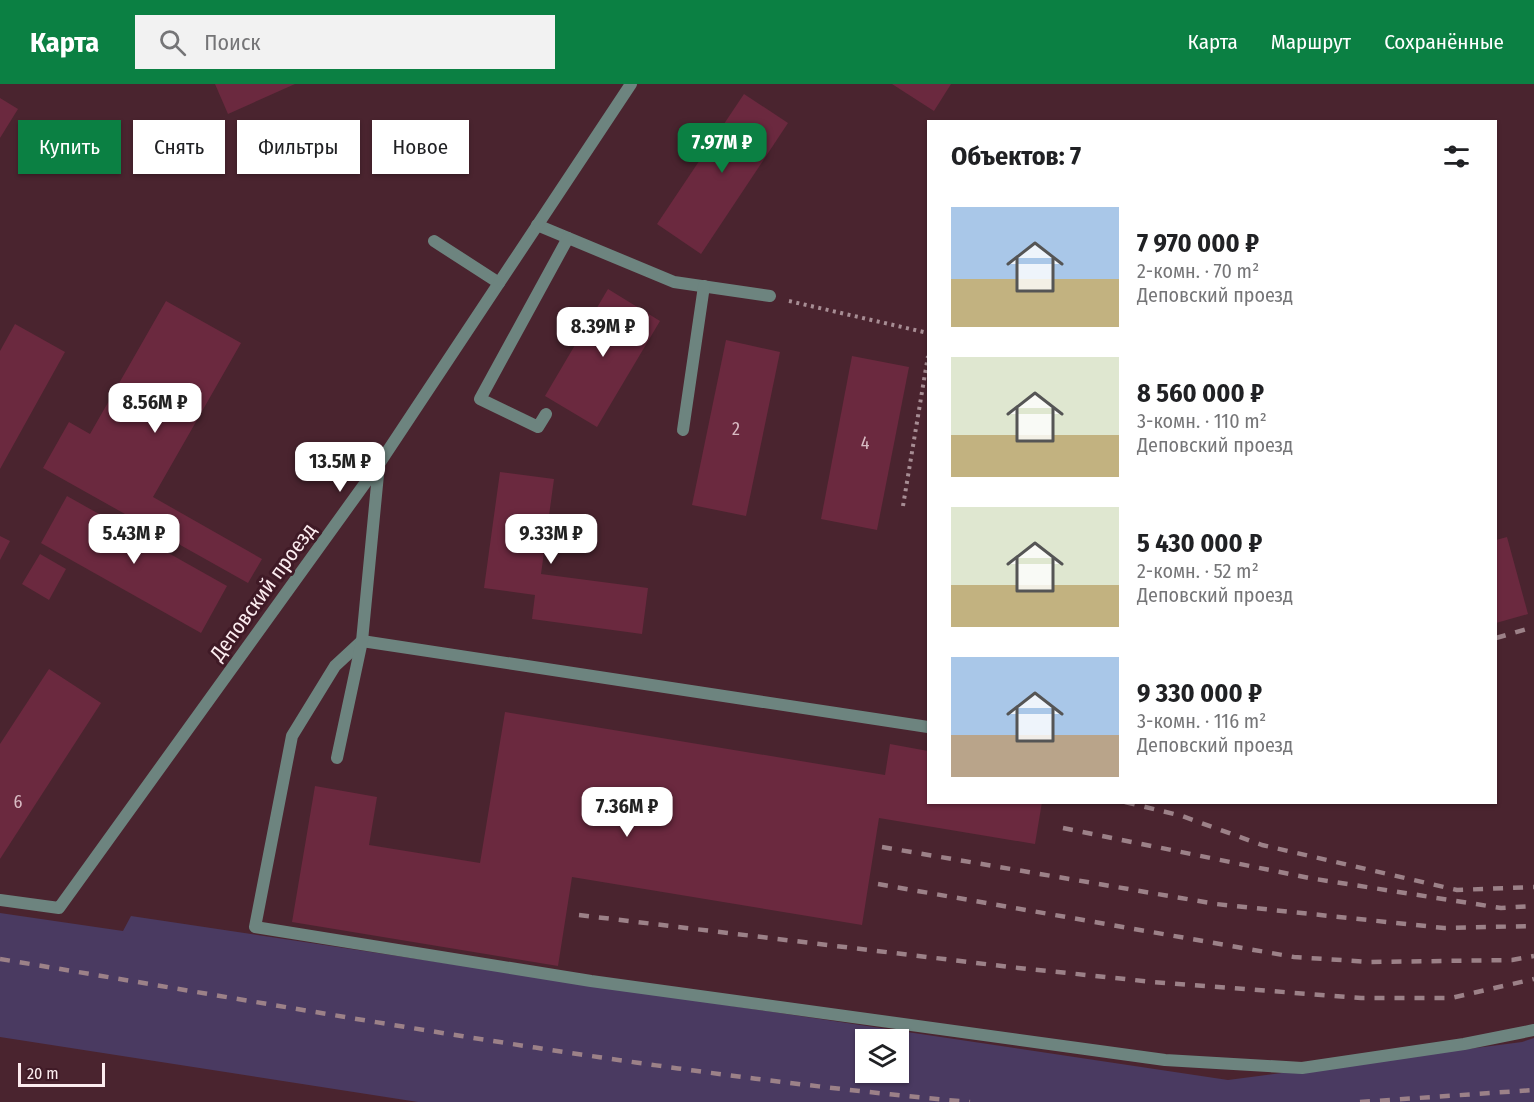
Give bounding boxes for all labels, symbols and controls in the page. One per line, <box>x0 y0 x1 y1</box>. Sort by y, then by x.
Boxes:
search box <box>135 15 555 69</box>
text: Карта <box>30 26 99 59</box>
icon: search <box>156 26 189 59</box>
text: Поиск <box>204 29 261 56</box>
text: Карта <box>1188 29 1238 55</box>
text: Маршрут <box>1271 29 1351 55</box>
text: Сохранённые <box>1384 29 1504 55</box>
chip: Купить <box>18 120 121 174</box>
chip: Снять <box>133 120 225 174</box>
chip: Фильтры <box>237 120 360 174</box>
chip: Новое <box>372 120 469 174</box>
pin: 7.97M ₽ <box>667 123 777 174</box>
text: 7.97M ₽ <box>692 130 752 154</box>
icon: filters <box>1440 140 1473 173</box>
text: Объектов: 7 <box>951 141 1081 172</box>
text: 7 970 000 ₽ <box>1137 228 1259 259</box>
icon: home <box>999 231 1071 303</box>
text: 2-комн. · 70 m² <box>1137 259 1259 283</box>
text: Деповский проезд <box>1137 283 1293 307</box>
pin: 8.39M ₽ <box>548 307 658 358</box>
text: 8.39M ₽ <box>571 314 635 338</box>
text: 8 560 000 ₽ <box>1137 378 1264 409</box>
icon: home <box>999 381 1071 453</box>
pin: 8.56M ₽ <box>100 383 210 434</box>
text: 8.56M ₽ <box>123 390 188 414</box>
text: 3-комн. · 110 m² <box>1137 409 1267 433</box>
house number: 2 <box>732 418 740 440</box>
house number: 4 <box>861 432 870 454</box>
text: Деповский проезд <box>1137 433 1293 457</box>
pin: 13.5M ₽ <box>285 442 395 493</box>
text: 13.5M ₽ <box>309 449 371 473</box>
pin: 5.43M ₽ <box>79 514 189 565</box>
pin: 9.33M ₽ <box>496 514 606 565</box>
street label: Деповский проезд <box>204 518 322 667</box>
text: 5.43M ₽ <box>103 521 165 545</box>
text: 9.33M ₽ <box>519 521 583 545</box>
text: 5 430 000 ₽ <box>1137 528 1262 559</box>
icon: home <box>999 531 1071 603</box>
text: 2-комн. · 52 m² <box>1137 559 1259 583</box>
text: Деповский проезд <box>1137 583 1293 607</box>
text: 9 330 000 ₽ <box>1137 678 1262 709</box>
icon: home <box>999 681 1071 753</box>
text: 3-комн. · 116 m² <box>1137 709 1266 733</box>
text: Деповский проезд <box>1137 733 1293 757</box>
pin: 7.36M ₽ <box>572 787 682 838</box>
house number: 6 <box>14 791 23 813</box>
text: 7.36M ₽ <box>596 794 658 818</box>
map controls <box>855 1029 909 1083</box>
button: layers <box>855 1029 909 1083</box>
scale bar <box>18 1060 105 1088</box>
text: 20 m <box>27 1064 58 1083</box>

